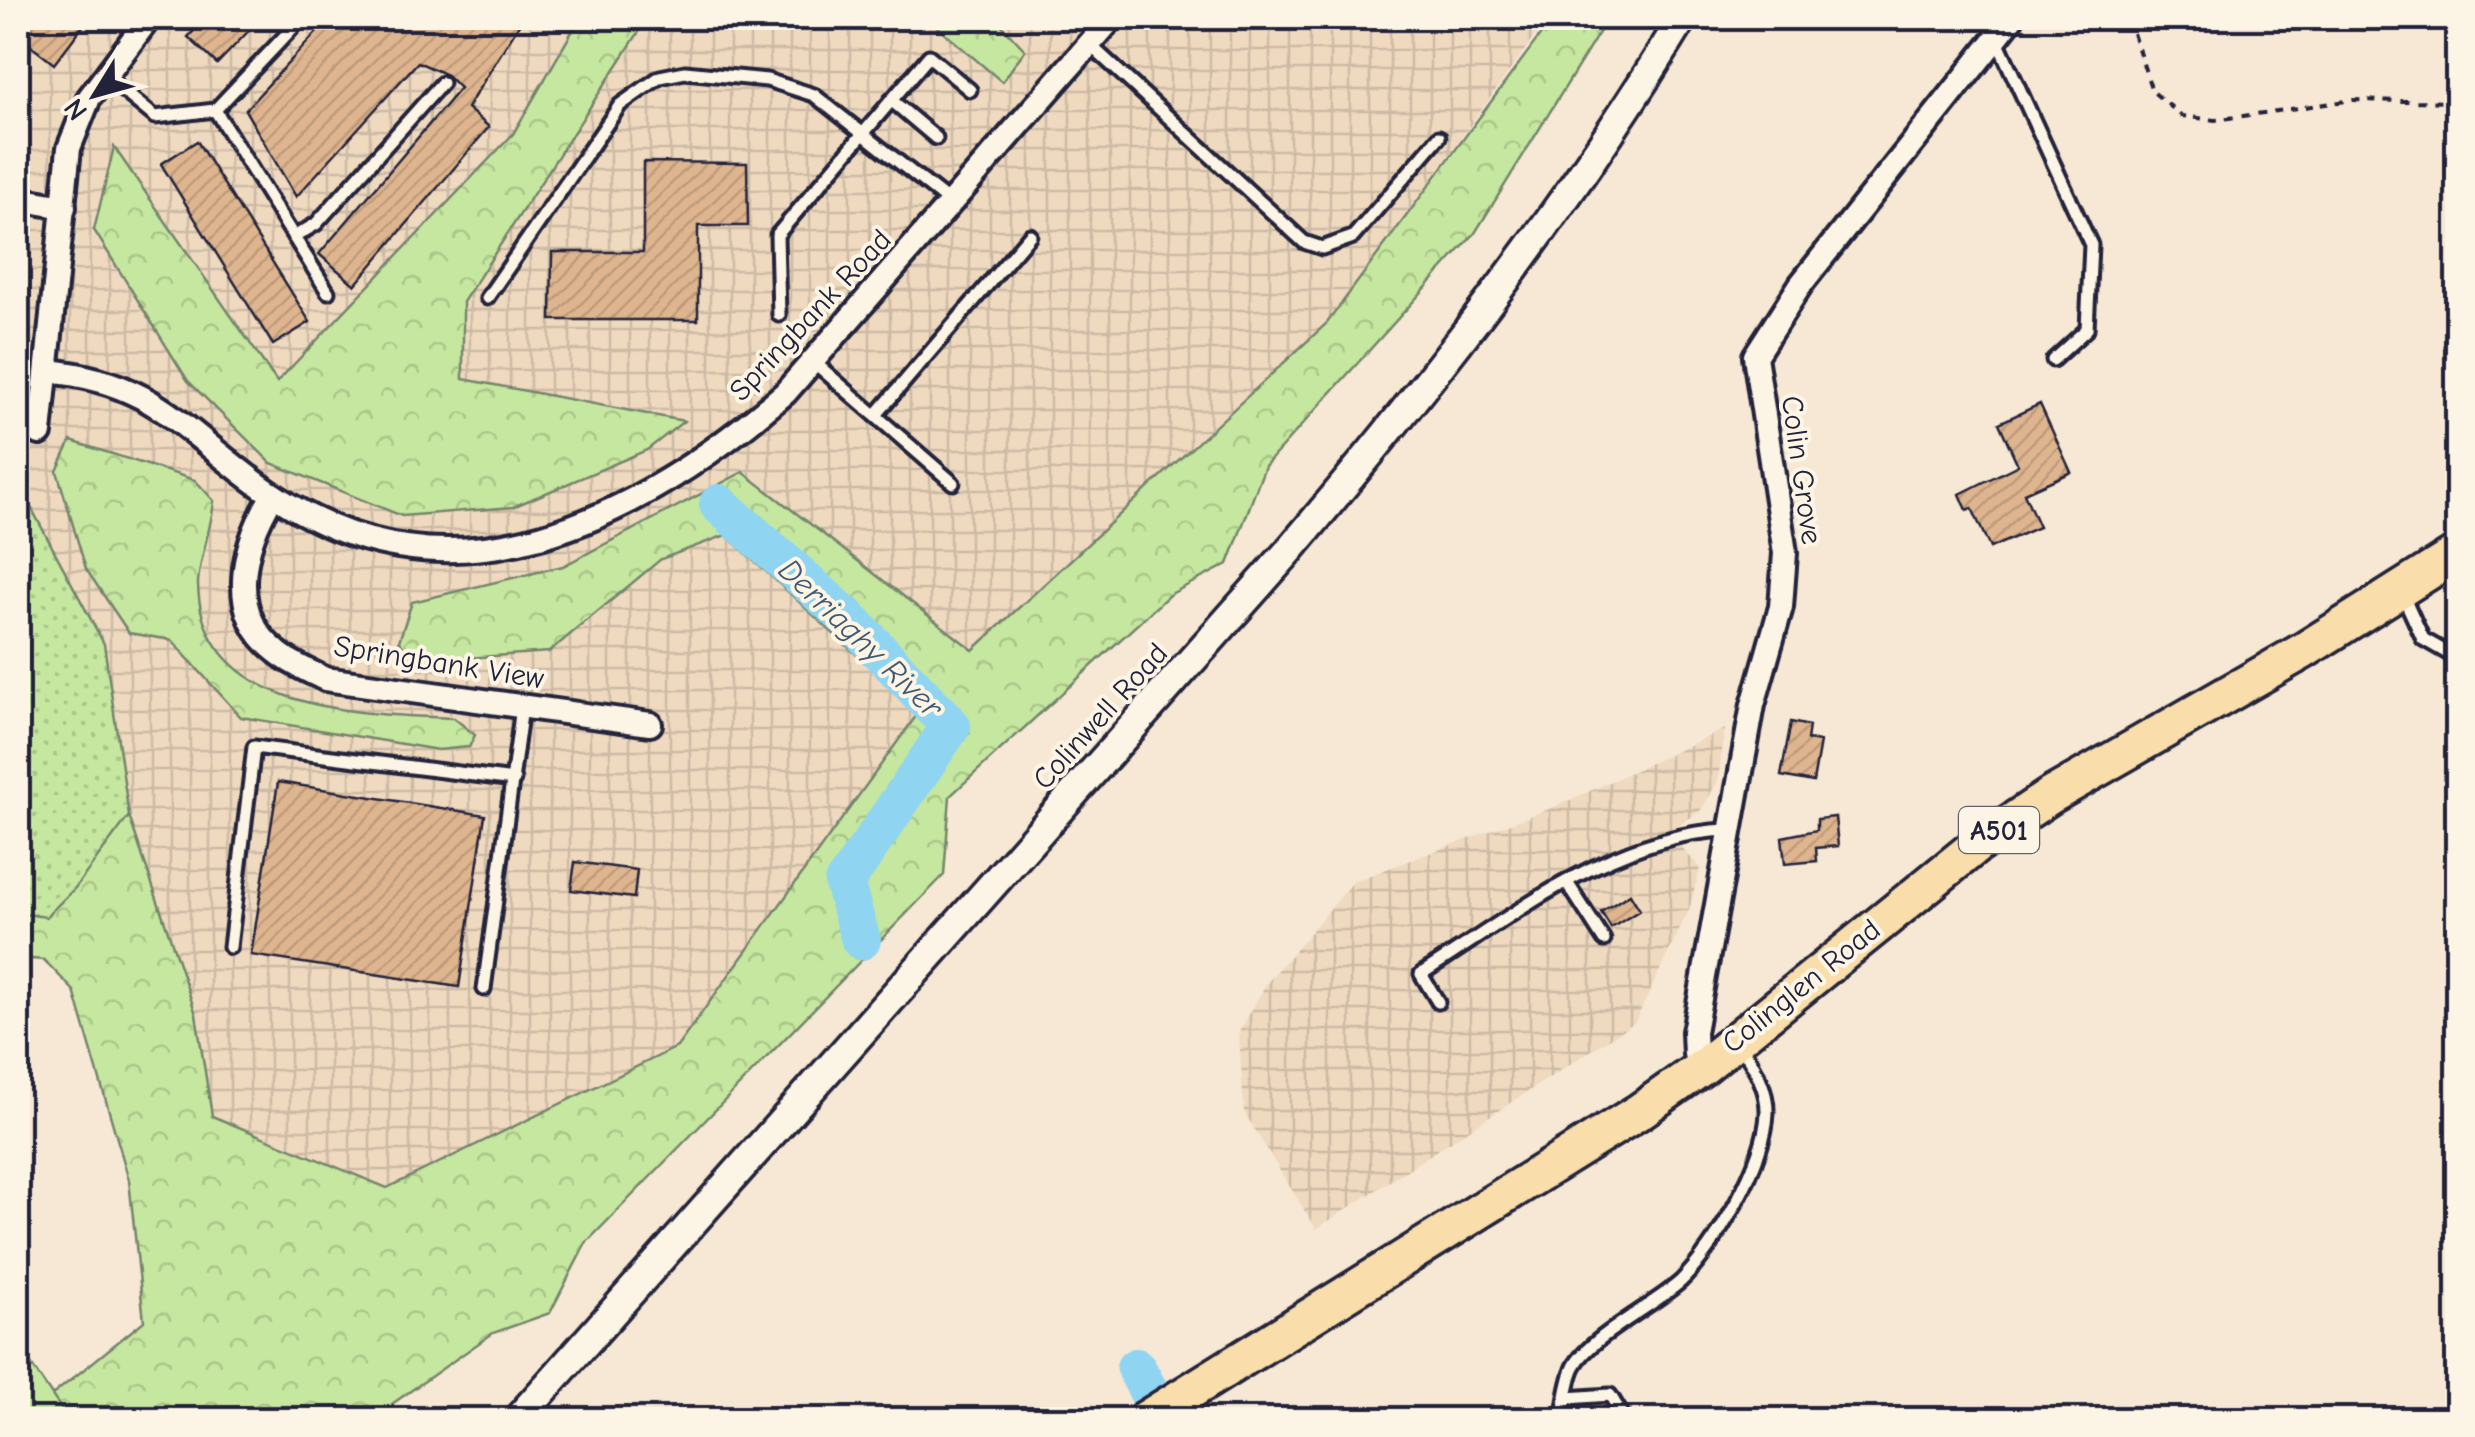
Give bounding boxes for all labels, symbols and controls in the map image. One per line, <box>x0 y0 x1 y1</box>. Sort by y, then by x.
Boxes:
north arrow <box>45 45 145 145</box>
text: N <box>58 93 94 126</box>
street label: Springbank Road <box>722 223 899 408</box>
street label: Colin Grove <box>1774 394 1829 547</box>
water label: Derriaghy River <box>771 551 951 726</box>
street label: Springbank View <box>331 629 547 696</box>
street label: Colinwell Road <box>1026 636 1175 797</box>
road number: A501 <box>1959 807 2039 853</box>
street label: Colinglen Road <box>1715 912 1887 1061</box>

